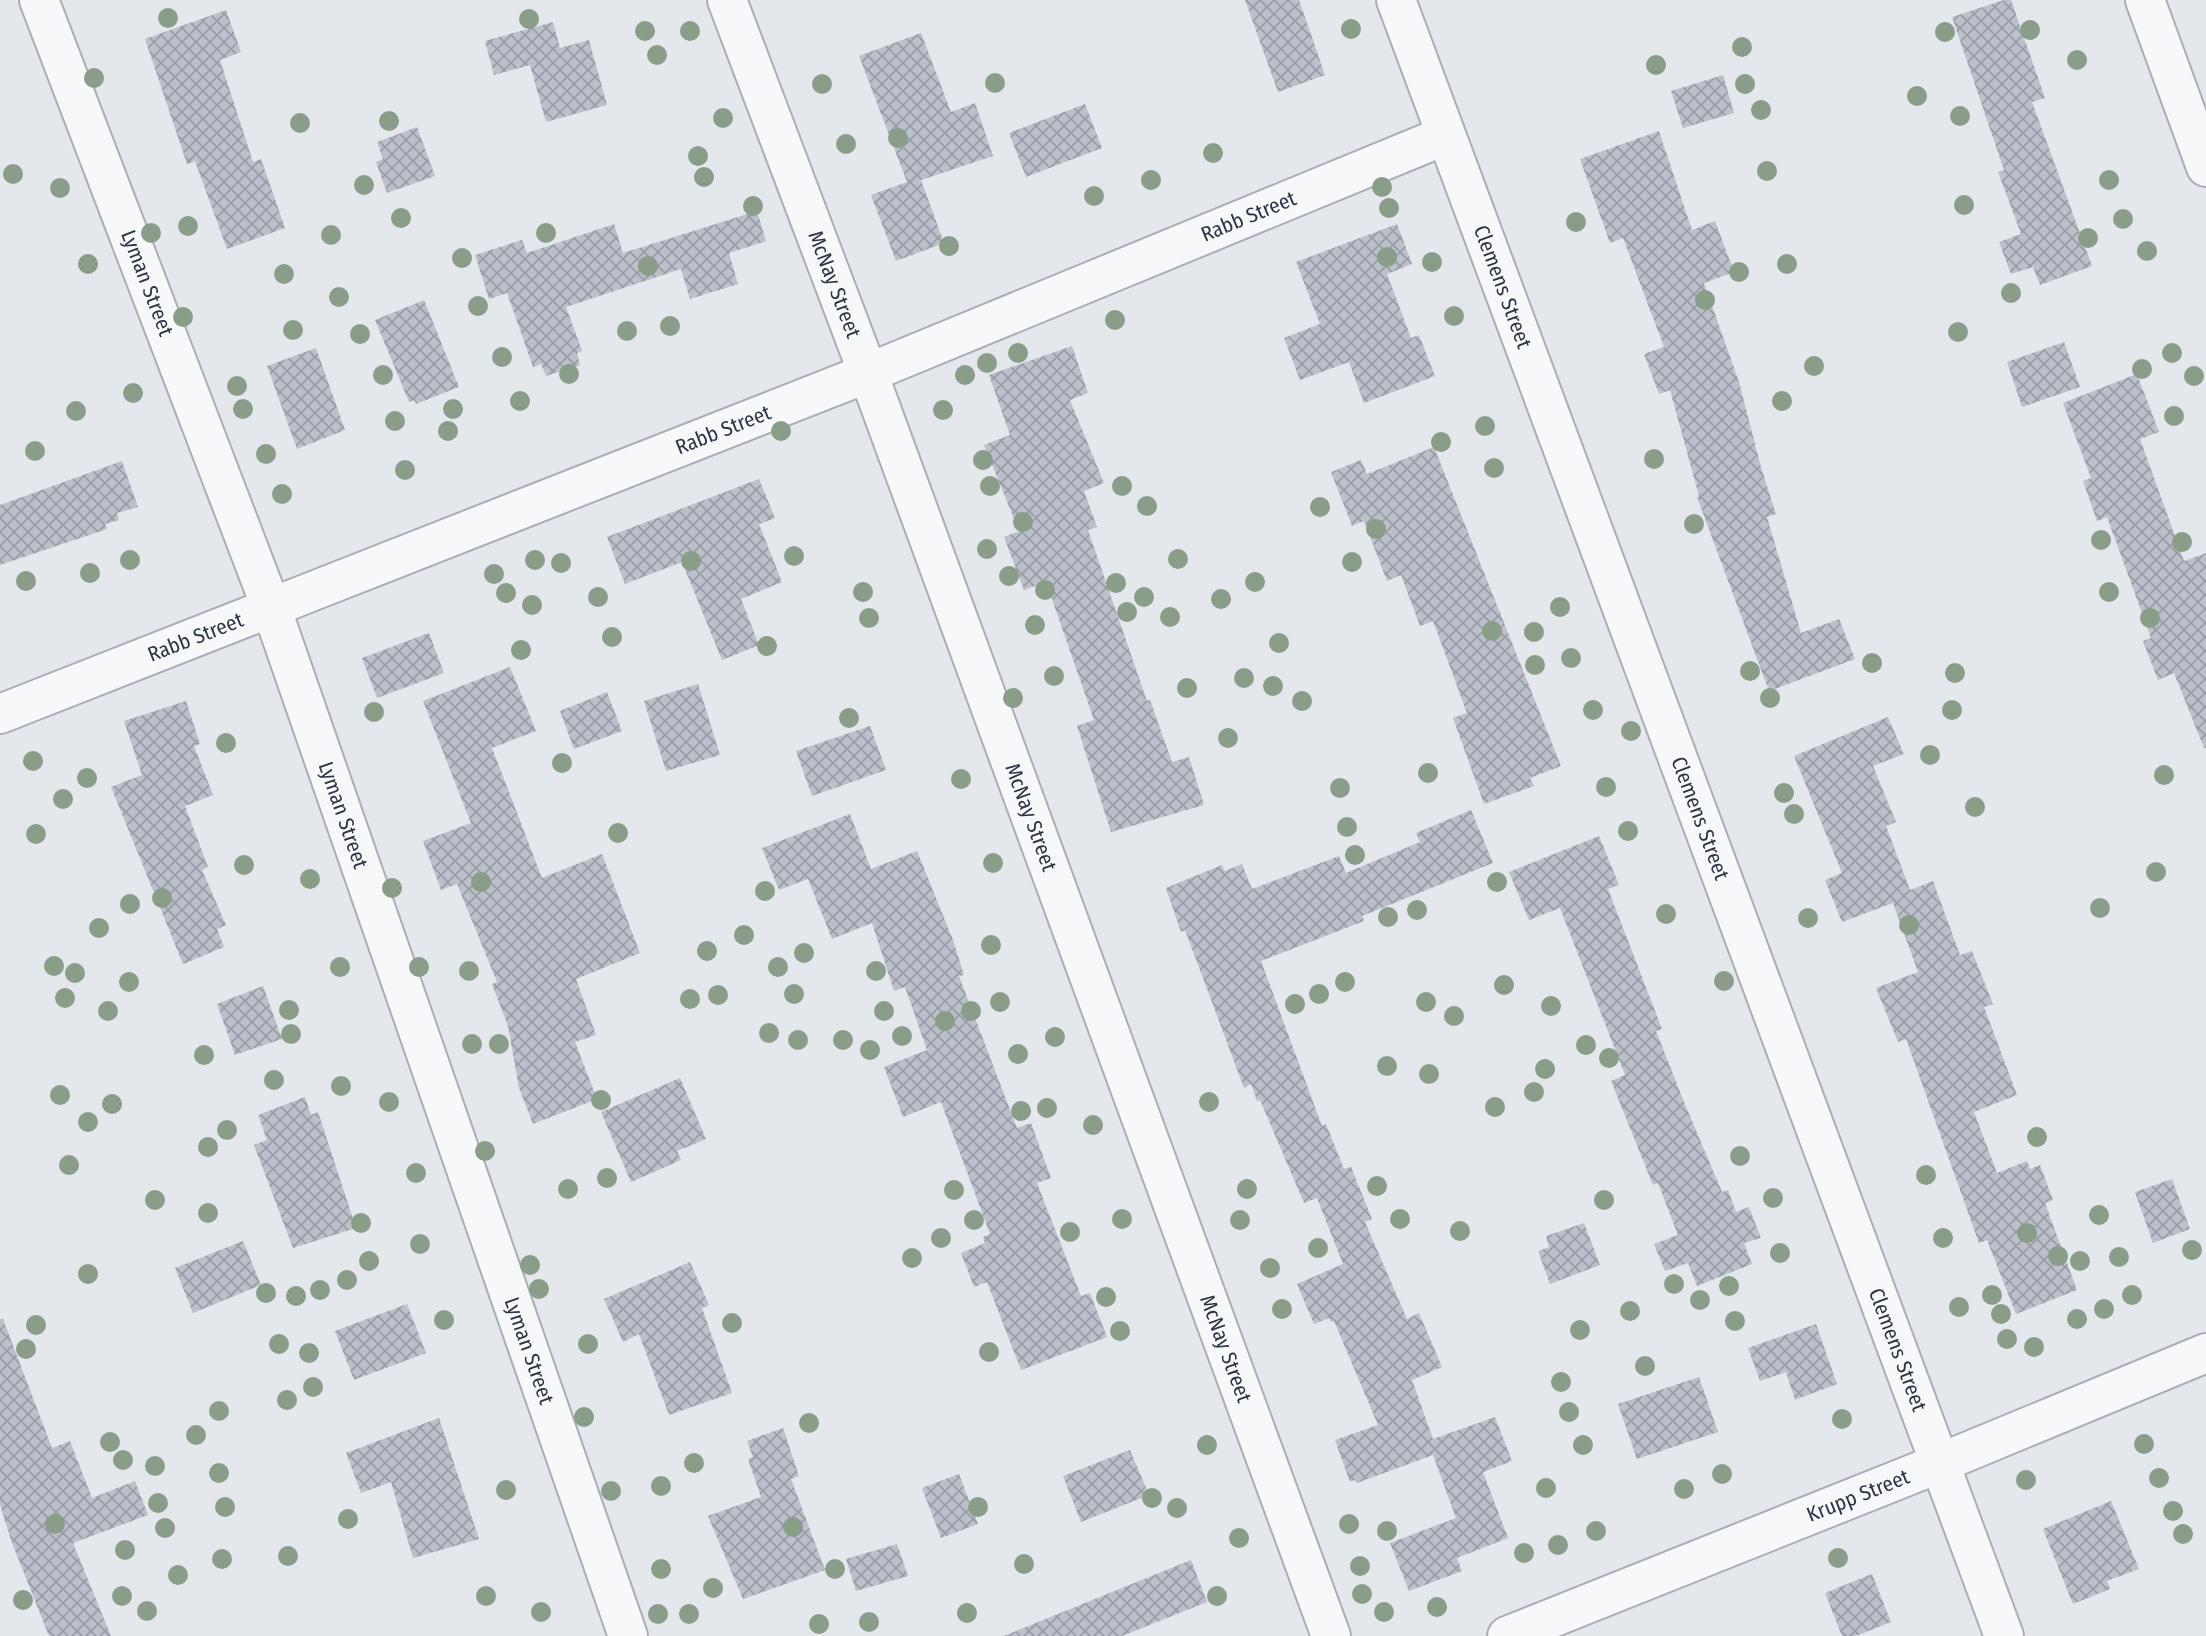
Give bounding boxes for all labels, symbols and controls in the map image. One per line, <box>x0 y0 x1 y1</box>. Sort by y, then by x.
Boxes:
street label: Rabb Street <box>1197 185 1300 248</box>
street label: Clemens Street <box>1468 222 1537 352</box>
street label: Lyman Street <box>115 226 179 340</box>
street label: McNay Street <box>802 227 867 342</box>
street label: Rabb Street <box>672 399 775 460</box>
street label: Rabb Street <box>144 607 247 668</box>
street label: Clemens Street <box>1665 753 1735 884</box>
street label: Lyman Street <box>313 758 374 872</box>
street label: McNay Street <box>999 760 1063 875</box>
street label: Clemens Street <box>1863 1285 1932 1415</box>
street label: McNay Street <box>1194 1291 1257 1406</box>
street label: Lyman Street <box>498 1294 560 1408</box>
street label: Krupp Street <box>1803 1464 1913 1528</box>

